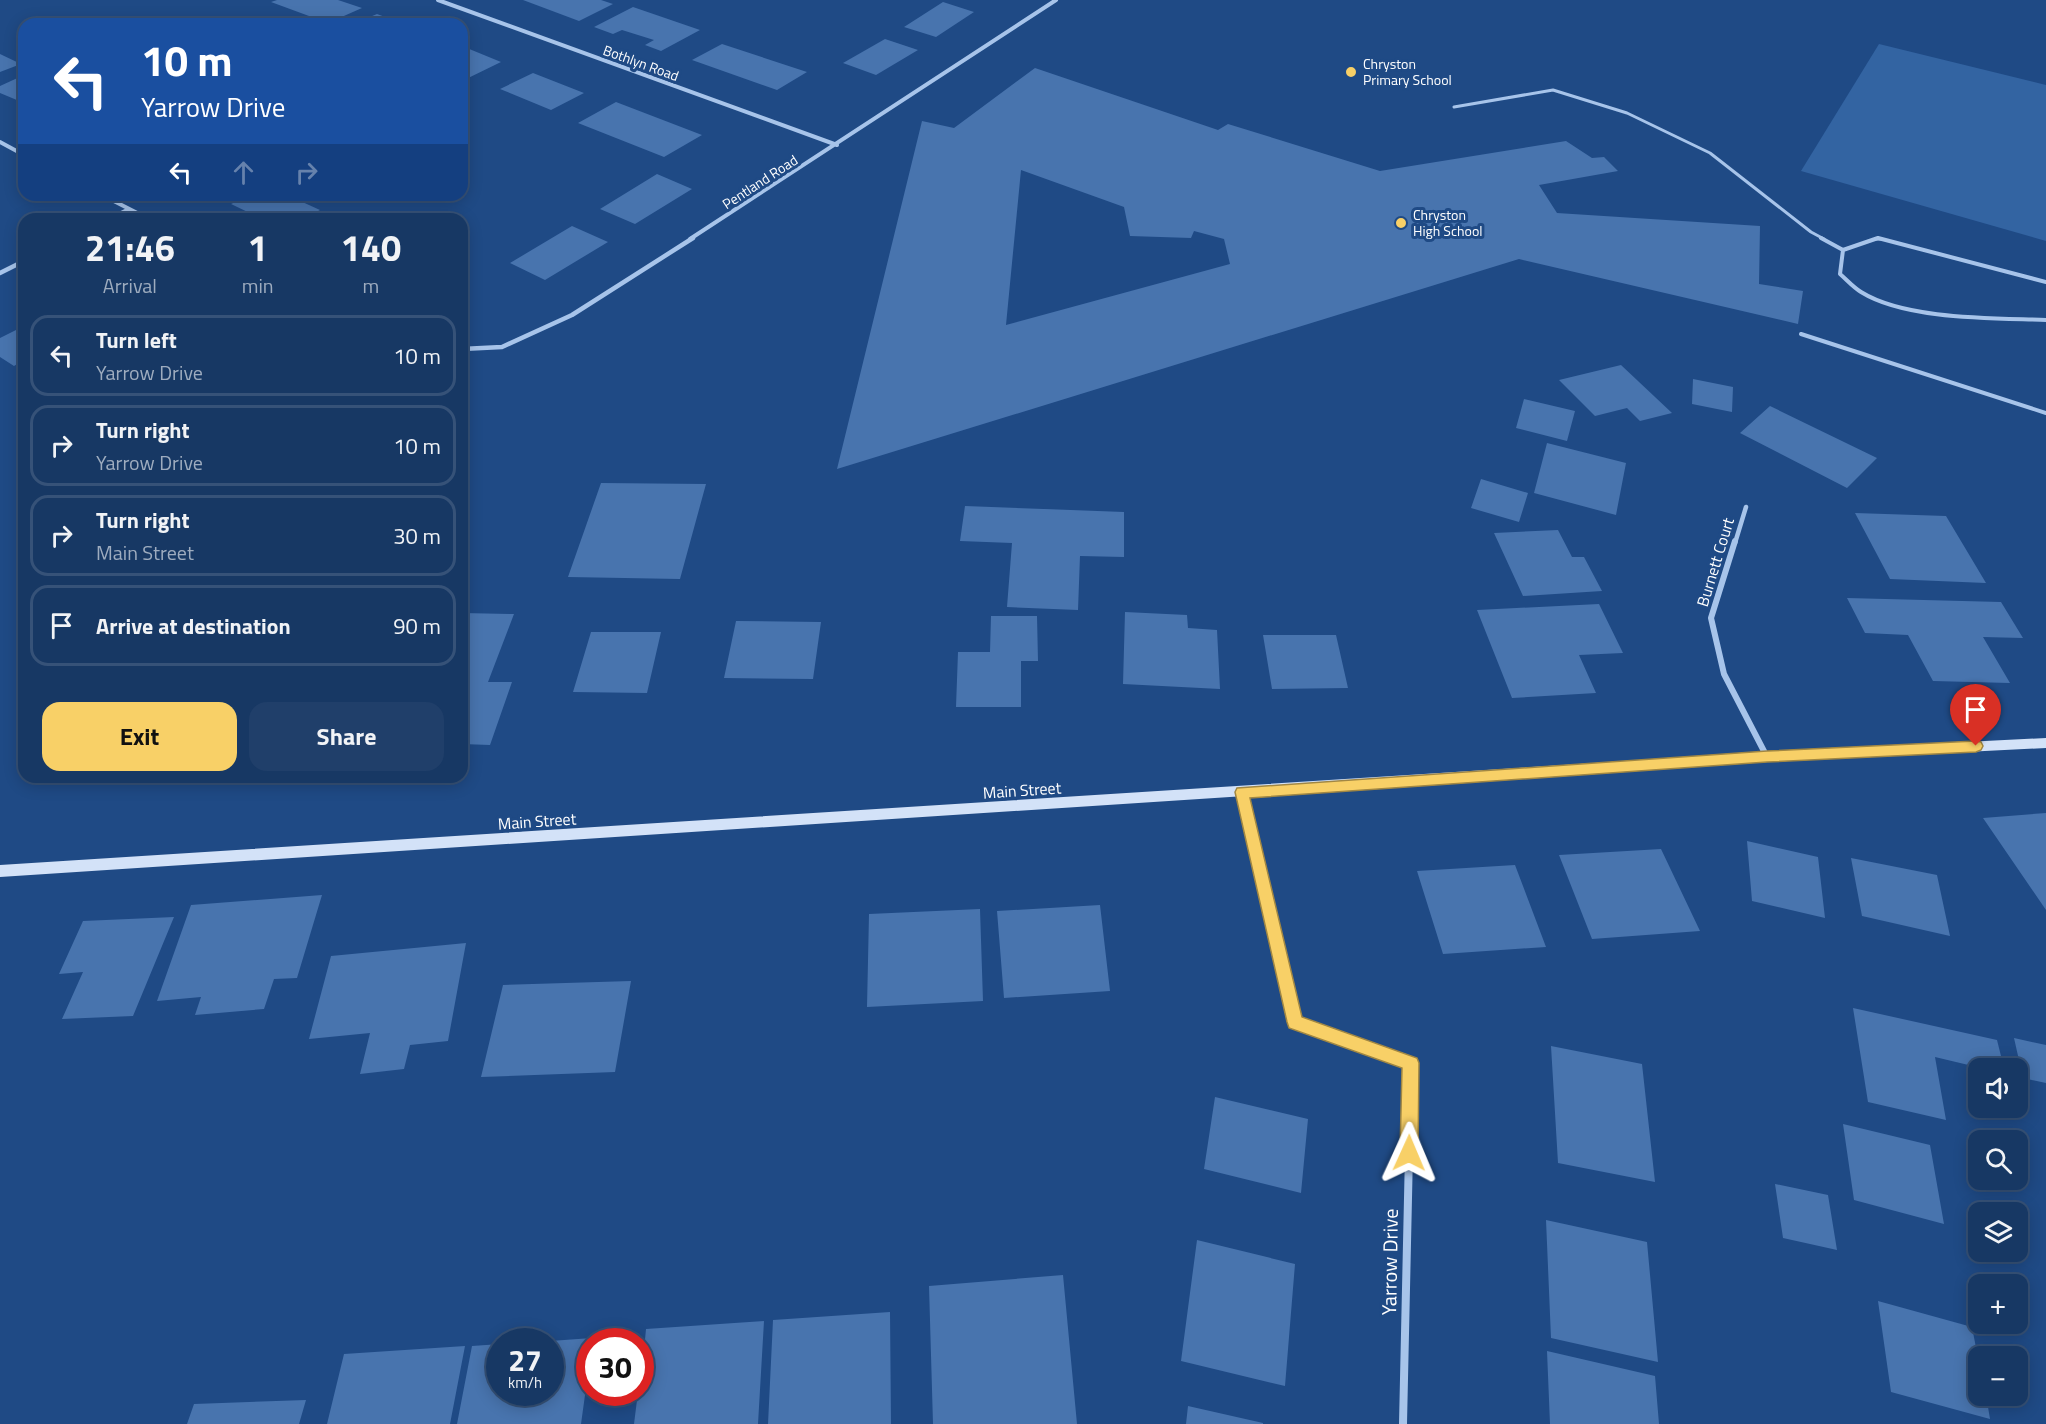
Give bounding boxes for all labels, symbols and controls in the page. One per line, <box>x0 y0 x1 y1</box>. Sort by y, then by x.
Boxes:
text: 10 m <box>141 28 233 92</box>
street label: Bothlyn Road <box>600 39 682 86</box>
icon: left <box>42 42 120 120</box>
place label: Chryston Primary School <box>1363 53 1452 90</box>
marker: Chryston Primary School <box>1344 65 1358 79</box>
text: Yarrow Drive <box>141 86 285 127</box>
street label: Pentland Road <box>718 149 802 214</box>
icon: left <box>164 156 197 189</box>
icon: ahead <box>227 156 260 189</box>
icon: right <box>290 156 323 189</box>
place label: Chryston High School <box>1413 204 1483 241</box>
marker: Chryston High School <box>1394 216 1408 230</box>
text: 21:46 <box>85 220 175 275</box>
text: 1 <box>248 220 268 275</box>
text: 140 <box>341 220 401 275</box>
text: Arrival <box>103 270 157 301</box>
text: min <box>242 270 274 301</box>
text: m <box>362 270 379 301</box>
text: Turn left <box>96 323 177 357</box>
icon: left <box>45 339 78 372</box>
text: 10 m <box>393 339 441 373</box>
text: Yarrow Drive <box>96 357 203 388</box>
text: Turn right <box>96 413 190 447</box>
icon: right <box>45 429 78 462</box>
text: 10 m <box>393 429 441 463</box>
text: Yarrow Drive <box>96 447 203 478</box>
text: Turn right <box>96 503 190 537</box>
street label: Burnett Court <box>1690 514 1740 609</box>
icon: right <box>45 519 78 552</box>
text: 30 m <box>393 519 441 553</box>
text: Main Street <box>96 537 194 568</box>
icon: arrive <box>45 609 78 642</box>
text: Arrive at destination <box>96 609 291 643</box>
text: 90 m <box>393 609 441 643</box>
pin <box>1950 684 2001 746</box>
icon: arrive <box>1959 693 1992 726</box>
button: Exit <box>42 702 237 771</box>
button: Share <box>249 702 444 771</box>
street label: Main Street <box>982 775 1062 805</box>
street label: Main Street <box>497 806 577 836</box>
map controls <box>1968 1058 2028 1406</box>
button: sound <box>1968 1058 2028 1118</box>
position arrow <box>1377 1121 1441 1185</box>
button: search <box>1968 1130 2028 1190</box>
button: layers <box>1968 1202 2028 1262</box>
street label: Yarrow Drive <box>1373 1208 1406 1316</box>
button: + <box>1968 1274 2028 1334</box>
speed limit sign: 30 <box>576 1328 654 1406</box>
text: 27 <box>508 1337 542 1383</box>
button: − <box>1968 1346 2028 1406</box>
text: km/h <box>508 1371 542 1394</box>

